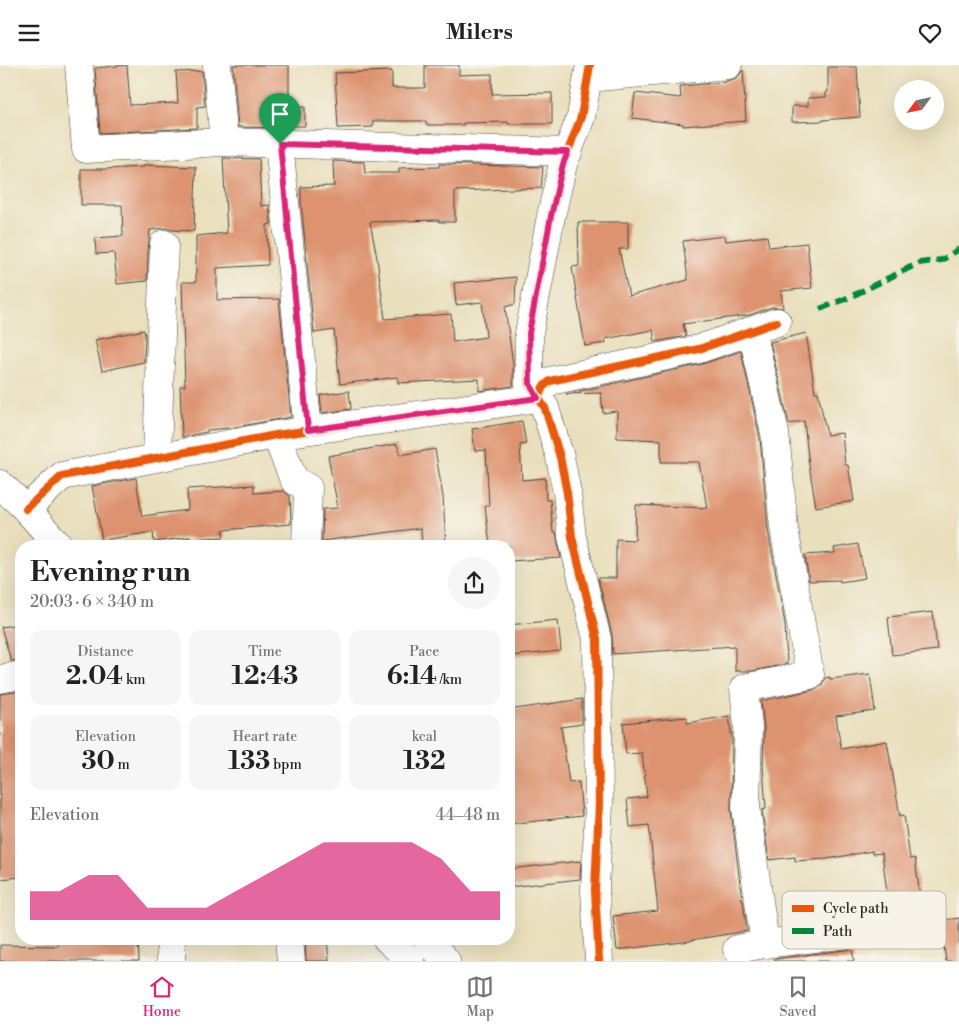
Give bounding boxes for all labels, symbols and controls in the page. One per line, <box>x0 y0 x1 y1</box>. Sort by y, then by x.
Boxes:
icon: menu <box>15 19 43 47</box>
text: Milers <box>446 19 513 46</box>
icon: heart <box>916 19 944 47</box>
north arrow <box>894 80 944 130</box>
map controls <box>894 80 944 130</box>
pin <box>259 93 301 144</box>
icon: arrive <box>266 100 294 128</box>
text: Evening run <box>30 555 191 590</box>
button: share <box>448 557 500 609</box>
text: 20:03 · 6 × 340 m <box>30 592 154 612</box>
text: Distance <box>77 643 134 661</box>
text: Time <box>248 643 282 661</box>
text: Pace <box>409 643 439 661</box>
text: 2.04 <box>66 661 123 692</box>
text: 12:43 <box>232 661 298 692</box>
text: 6:14 <box>387 661 437 692</box>
text: km <box>123 671 146 689</box>
text: /km <box>437 671 462 689</box>
text: Elevation <box>75 728 136 746</box>
text: Heart rate <box>233 728 297 746</box>
text: kcal <box>412 728 437 746</box>
text: 30 <box>81 746 115 777</box>
text: 133 <box>228 746 270 777</box>
text: 132 <box>403 746 446 777</box>
text: m <box>115 756 130 774</box>
text: bpm <box>270 756 302 774</box>
text: Elevation <box>30 805 99 825</box>
text: 44–48 m <box>435 805 500 825</box>
legend <box>782 891 946 949</box>
text: Cycle path <box>823 900 889 918</box>
text: Path <box>823 923 853 941</box>
tab: Home <box>143 973 181 1021</box>
tab: Map <box>466 973 494 1021</box>
tab: Saved <box>780 973 816 1021</box>

